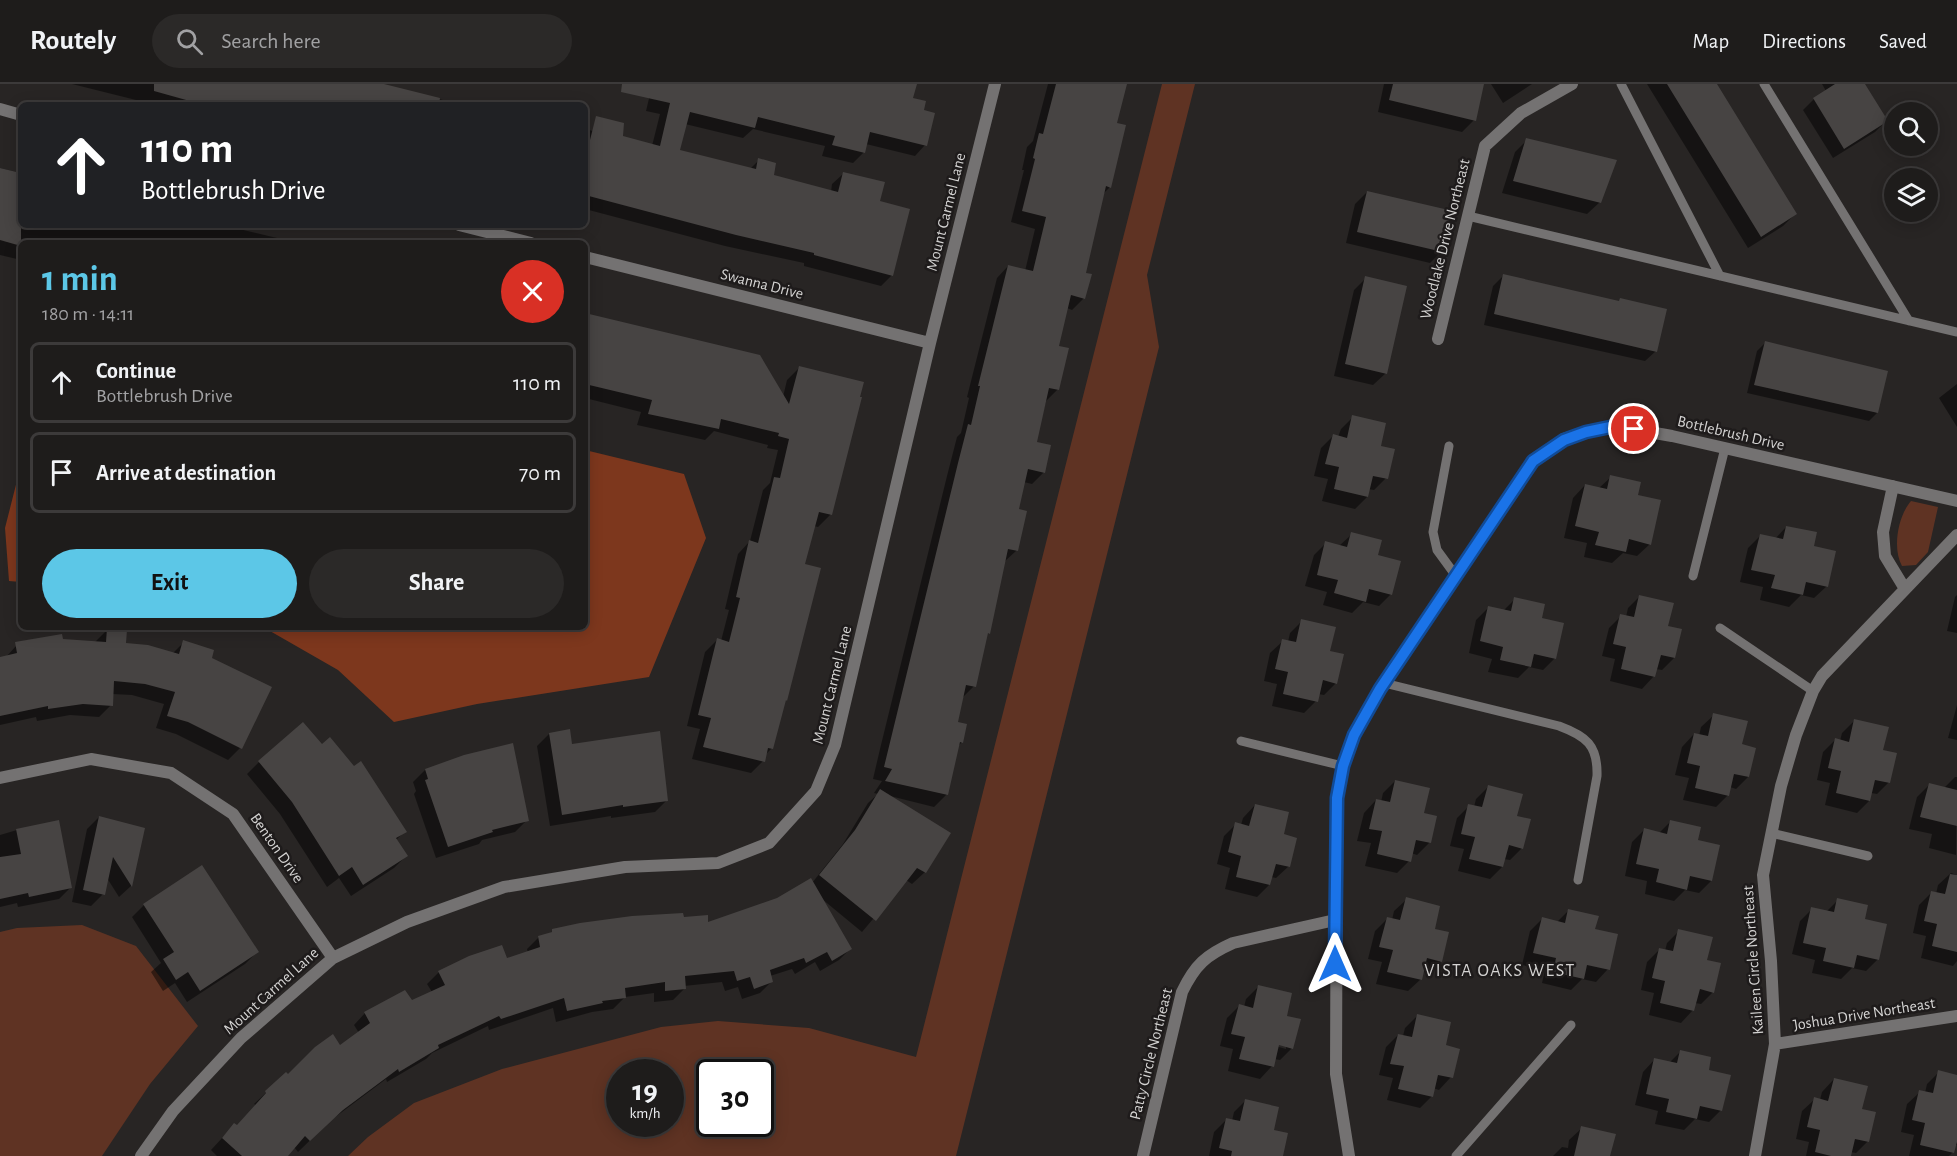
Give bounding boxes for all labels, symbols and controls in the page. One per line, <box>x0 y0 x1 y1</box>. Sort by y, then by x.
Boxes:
search box <box>152 14 572 68</box>
icon: search <box>173 25 206 58</box>
text: Routely <box>30 27 116 55</box>
text: Search here <box>221 30 321 52</box>
text: Map <box>1693 31 1729 52</box>
text: Directions <box>1762 31 1846 52</box>
text: Saved <box>1879 31 1927 52</box>
map controls <box>1884 102 1938 222</box>
button: search <box>1884 102 1938 156</box>
icon: ahead <box>42 126 120 204</box>
text: 110 m <box>141 128 233 170</box>
street label: Mount Carmel Lane <box>924 151 968 273</box>
street label: Woodlake Drive Northeast <box>1417 157 1473 321</box>
button: layers <box>1884 168 1938 222</box>
text: Bottlebrush Drive <box>141 177 326 204</box>
button: close <box>501 260 564 323</box>
text: 1 min <box>42 261 118 297</box>
street label: Swanna Drive <box>719 266 805 302</box>
text: 180 m · 14:11 <box>42 304 134 324</box>
text: Continue <box>96 360 176 382</box>
icon: ahead <box>45 366 78 399</box>
text: 110 m <box>513 372 561 394</box>
text: Bottlebrush Drive <box>96 386 233 406</box>
pin <box>1608 403 1659 454</box>
icon: arrive <box>1617 412 1650 445</box>
street label: Bottlebrush Drive <box>1676 413 1786 453</box>
icon: arrive <box>45 456 78 489</box>
text: Arrive at destination <box>96 462 276 484</box>
text: 70 m <box>519 462 561 484</box>
button: Exit <box>42 549 297 618</box>
button: Share <box>309 549 564 618</box>
street label: Mount Carmel Lane <box>810 624 854 746</box>
street label: Benton Drive <box>247 810 307 886</box>
street label: Kaileen Circle Northeast <box>1740 885 1766 1035</box>
position arrow <box>1303 932 1367 996</box>
street label: Mount Carmel Lane <box>221 945 321 1037</box>
district label: VISTA OAKS WEST <box>1424 962 1576 980</box>
street label: Patty Circle Northeast <box>1127 987 1176 1122</box>
street label: Joshua Drive Northeast <box>1792 995 1936 1033</box>
speed limit sign: 30 <box>696 1059 774 1137</box>
text: 19 <box>632 1076 658 1106</box>
text: km/h <box>630 1106 660 1121</box>

